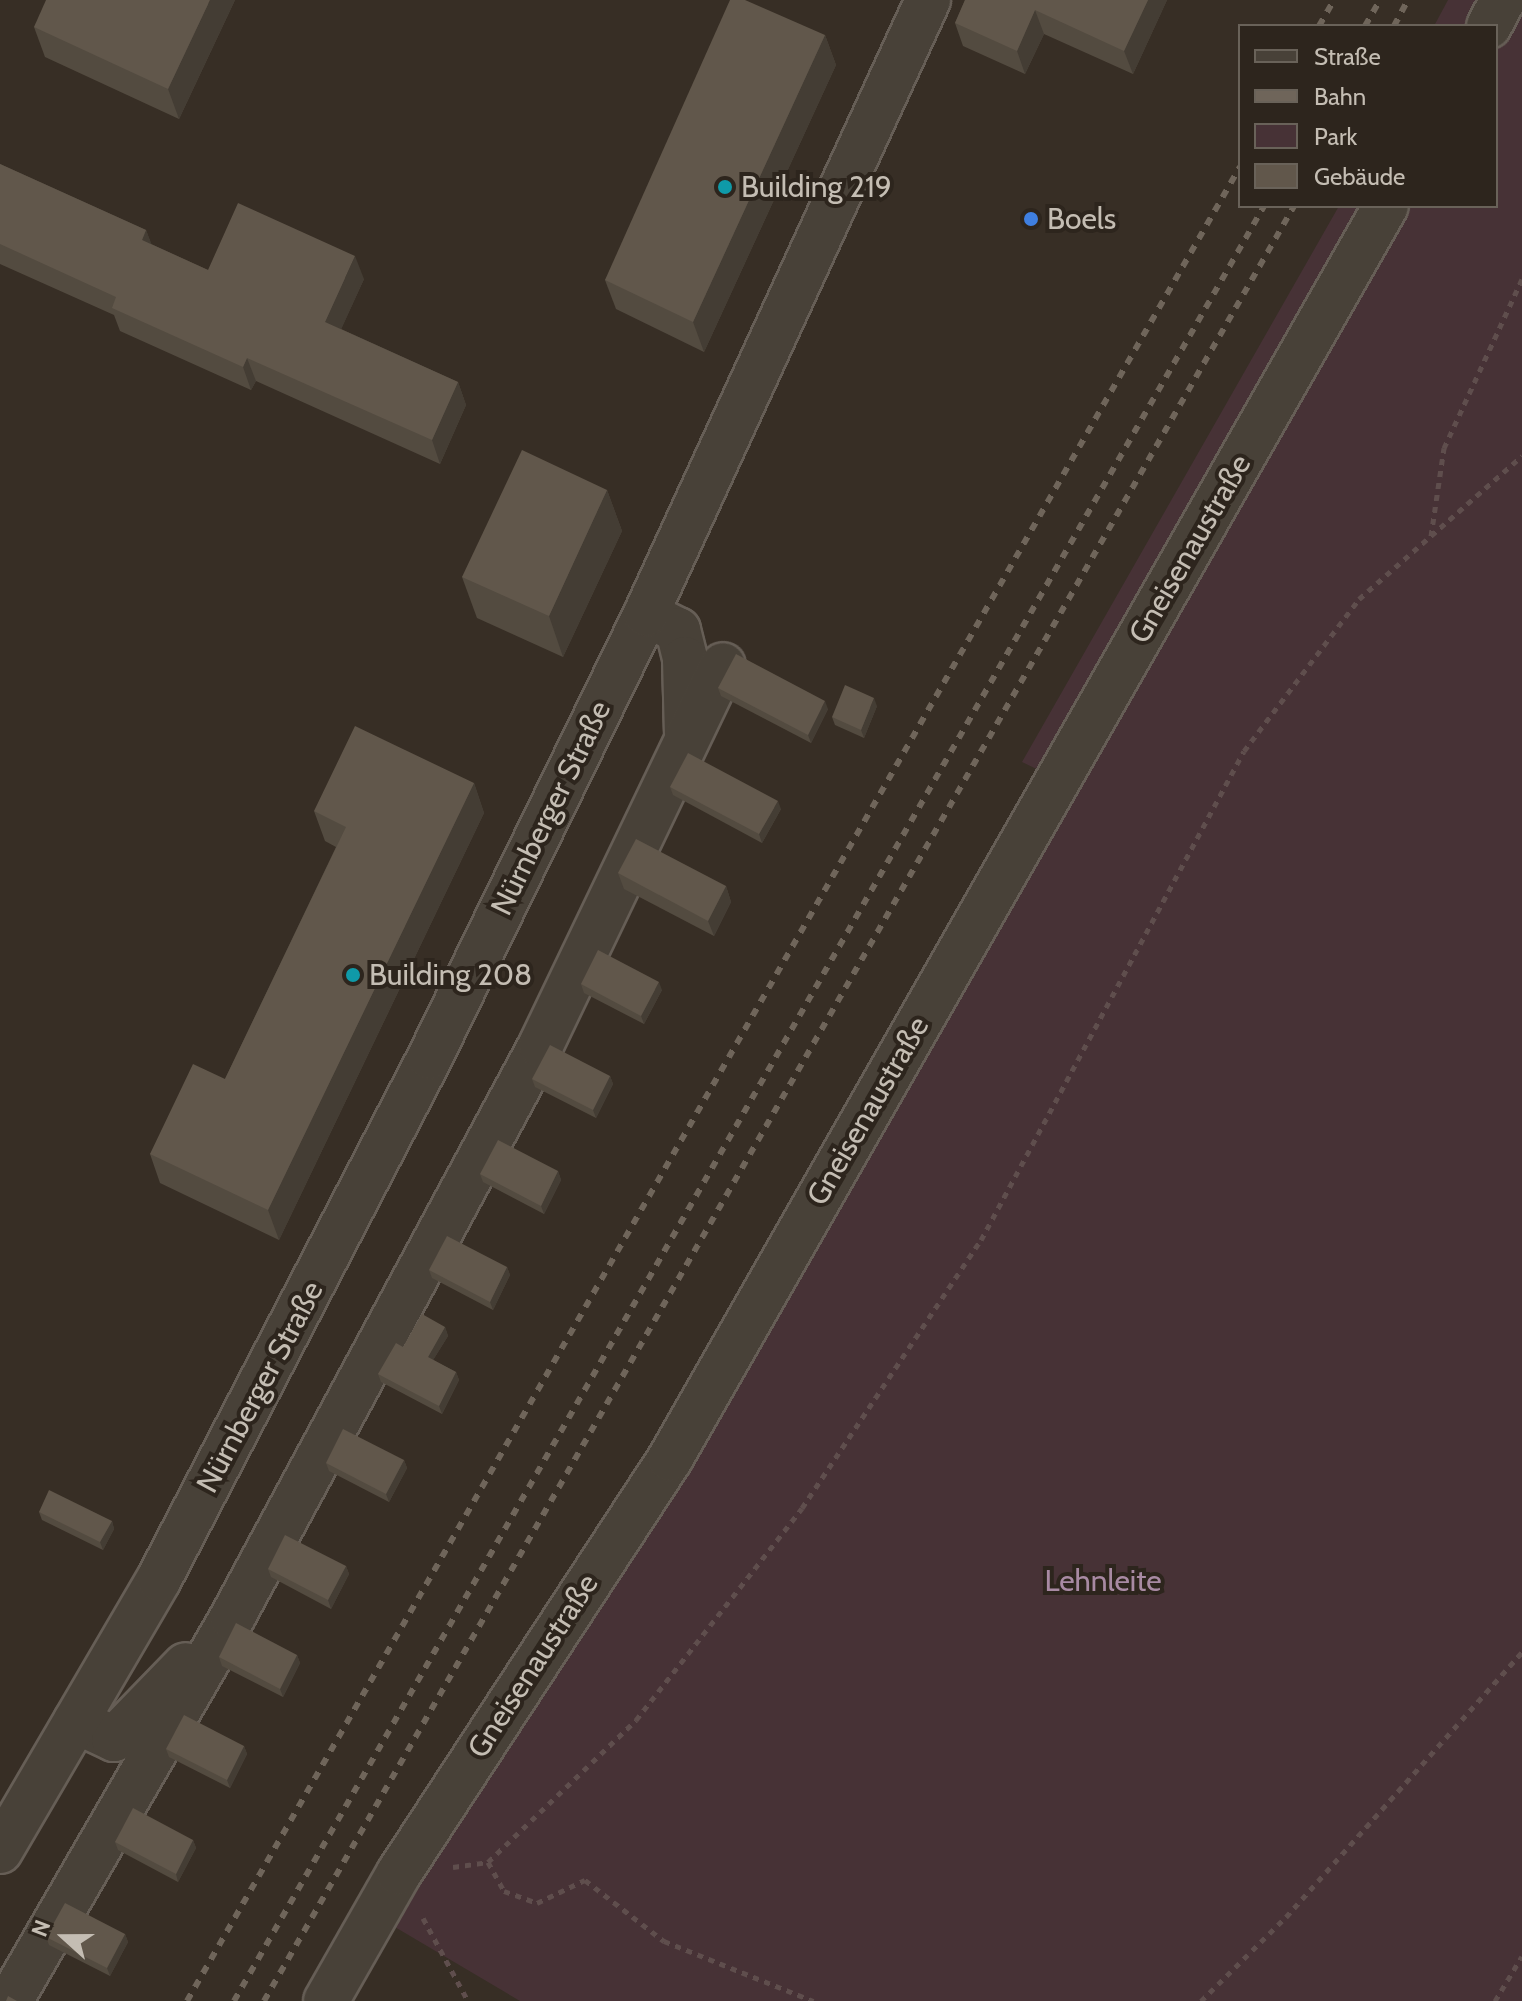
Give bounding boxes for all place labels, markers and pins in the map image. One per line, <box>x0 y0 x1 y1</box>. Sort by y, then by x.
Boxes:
place label: Building 219 <box>741 169 892 205</box>
marker: Building 219 <box>716 178 734 196</box>
place label: Boels <box>1047 201 1116 237</box>
marker: Boels <box>1022 210 1040 228</box>
place label: Building 208 <box>369 957 532 993</box>
marker: Building 208 <box>344 966 362 984</box>

